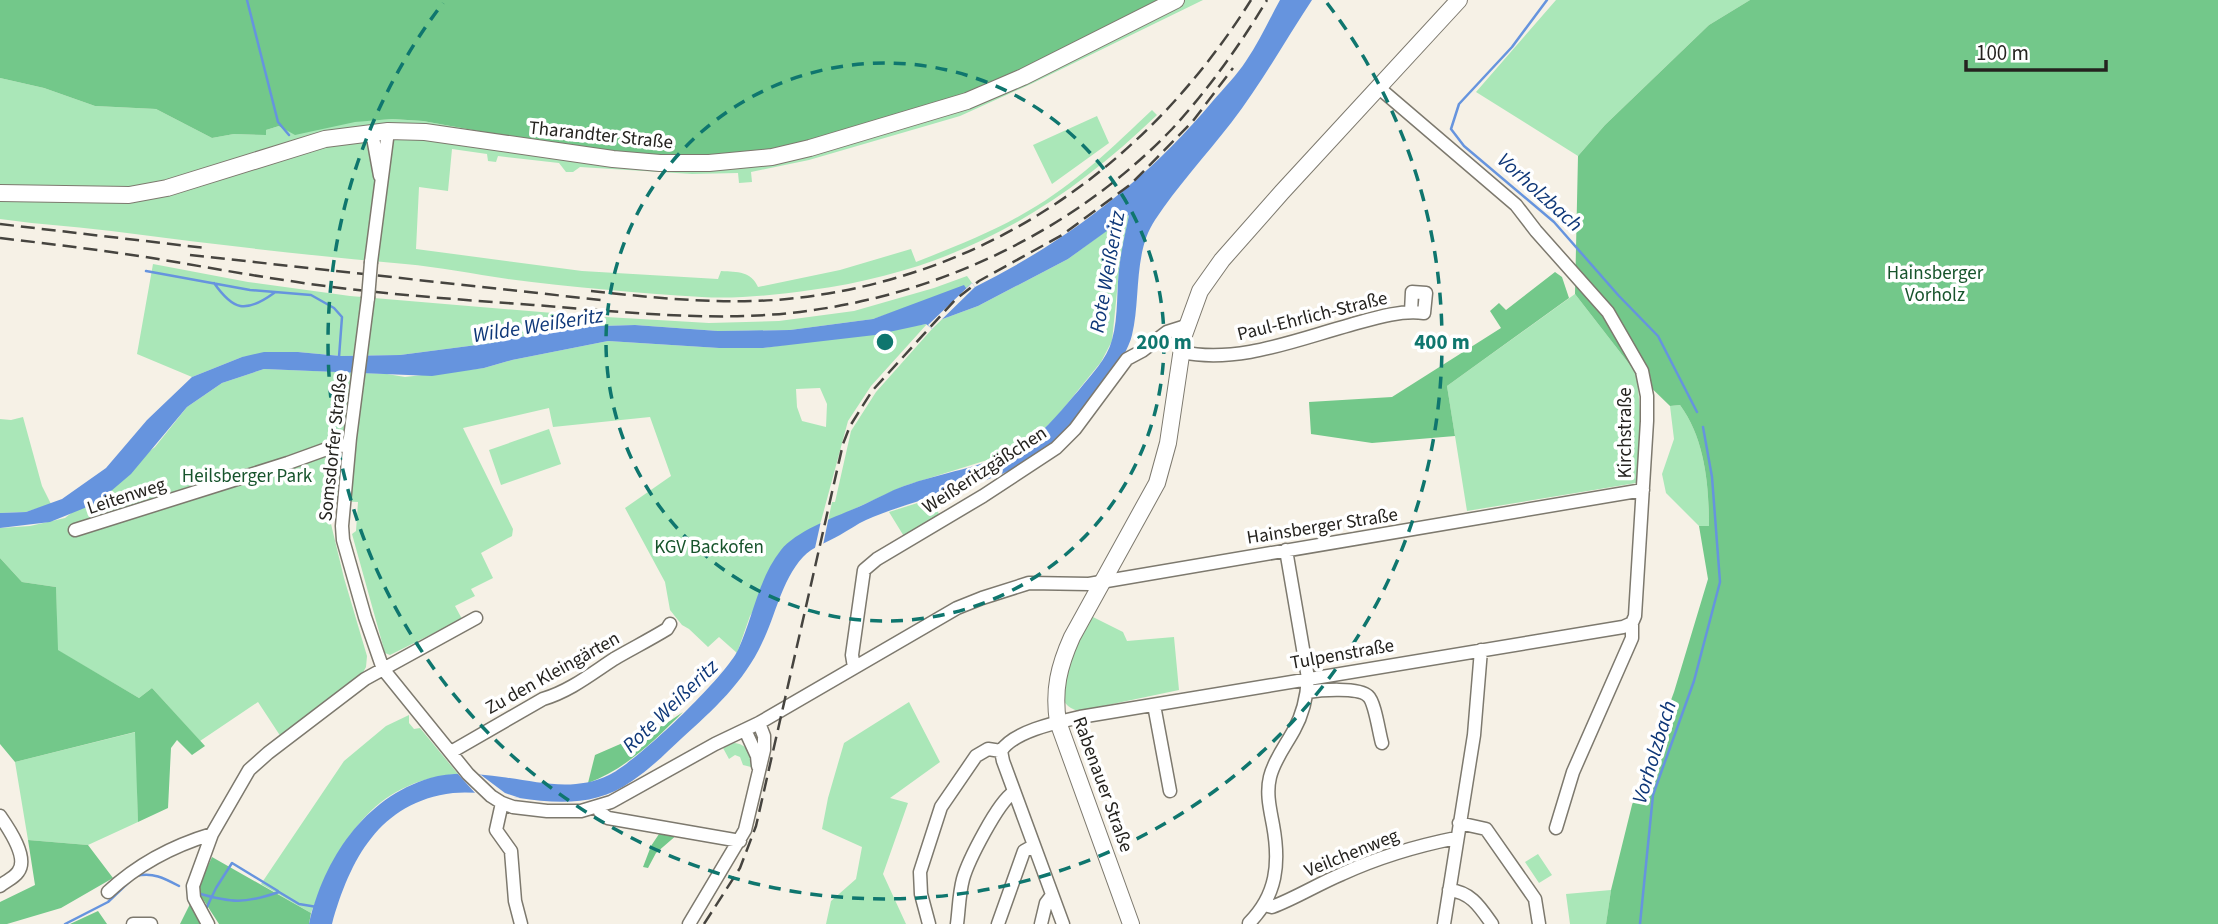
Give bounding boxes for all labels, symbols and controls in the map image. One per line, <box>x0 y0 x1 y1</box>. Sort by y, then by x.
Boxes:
scale bar <box>1966 28 2106 72</box>
text: 100 m <box>1976 38 2029 68</box>
street label: Tharandter Straße <box>527 114 674 156</box>
water label: Vorholzbach <box>1491 145 1589 239</box>
water label: Rote Weißeritz <box>1082 207 1133 335</box>
park label: Hainsberger Vorholz <box>1887 260 1984 309</box>
street label: Paul-Ehrlich-Straße <box>1234 285 1390 348</box>
water label: Wilde Weißeritz <box>471 300 607 350</box>
text: 200 m <box>1136 327 1192 357</box>
text: 400 m <box>1414 327 1470 357</box>
centre of rings <box>873 330 897 354</box>
street label: Somsdorfer Straße <box>312 372 355 523</box>
street label: Kirchstraße <box>1612 387 1639 479</box>
street label: Weißeritzgäßchen <box>917 420 1052 521</box>
park label: Heilsberger Park <box>182 463 313 490</box>
street label: Leitenweg <box>84 471 170 522</box>
street label: Hainsberger Straße <box>1245 501 1400 552</box>
park label: KGV Backofen <box>654 534 764 561</box>
street label: Zu den Kleingärten <box>481 625 625 721</box>
street label: Tulpenstraße <box>1288 632 1396 677</box>
water label: Rote Weißeritz <box>615 651 726 760</box>
water label: Vorholzbach <box>1624 697 1684 807</box>
street label: Rabenauer Straße <box>1066 713 1140 856</box>
street label: Veilchenweg <box>1300 822 1403 885</box>

